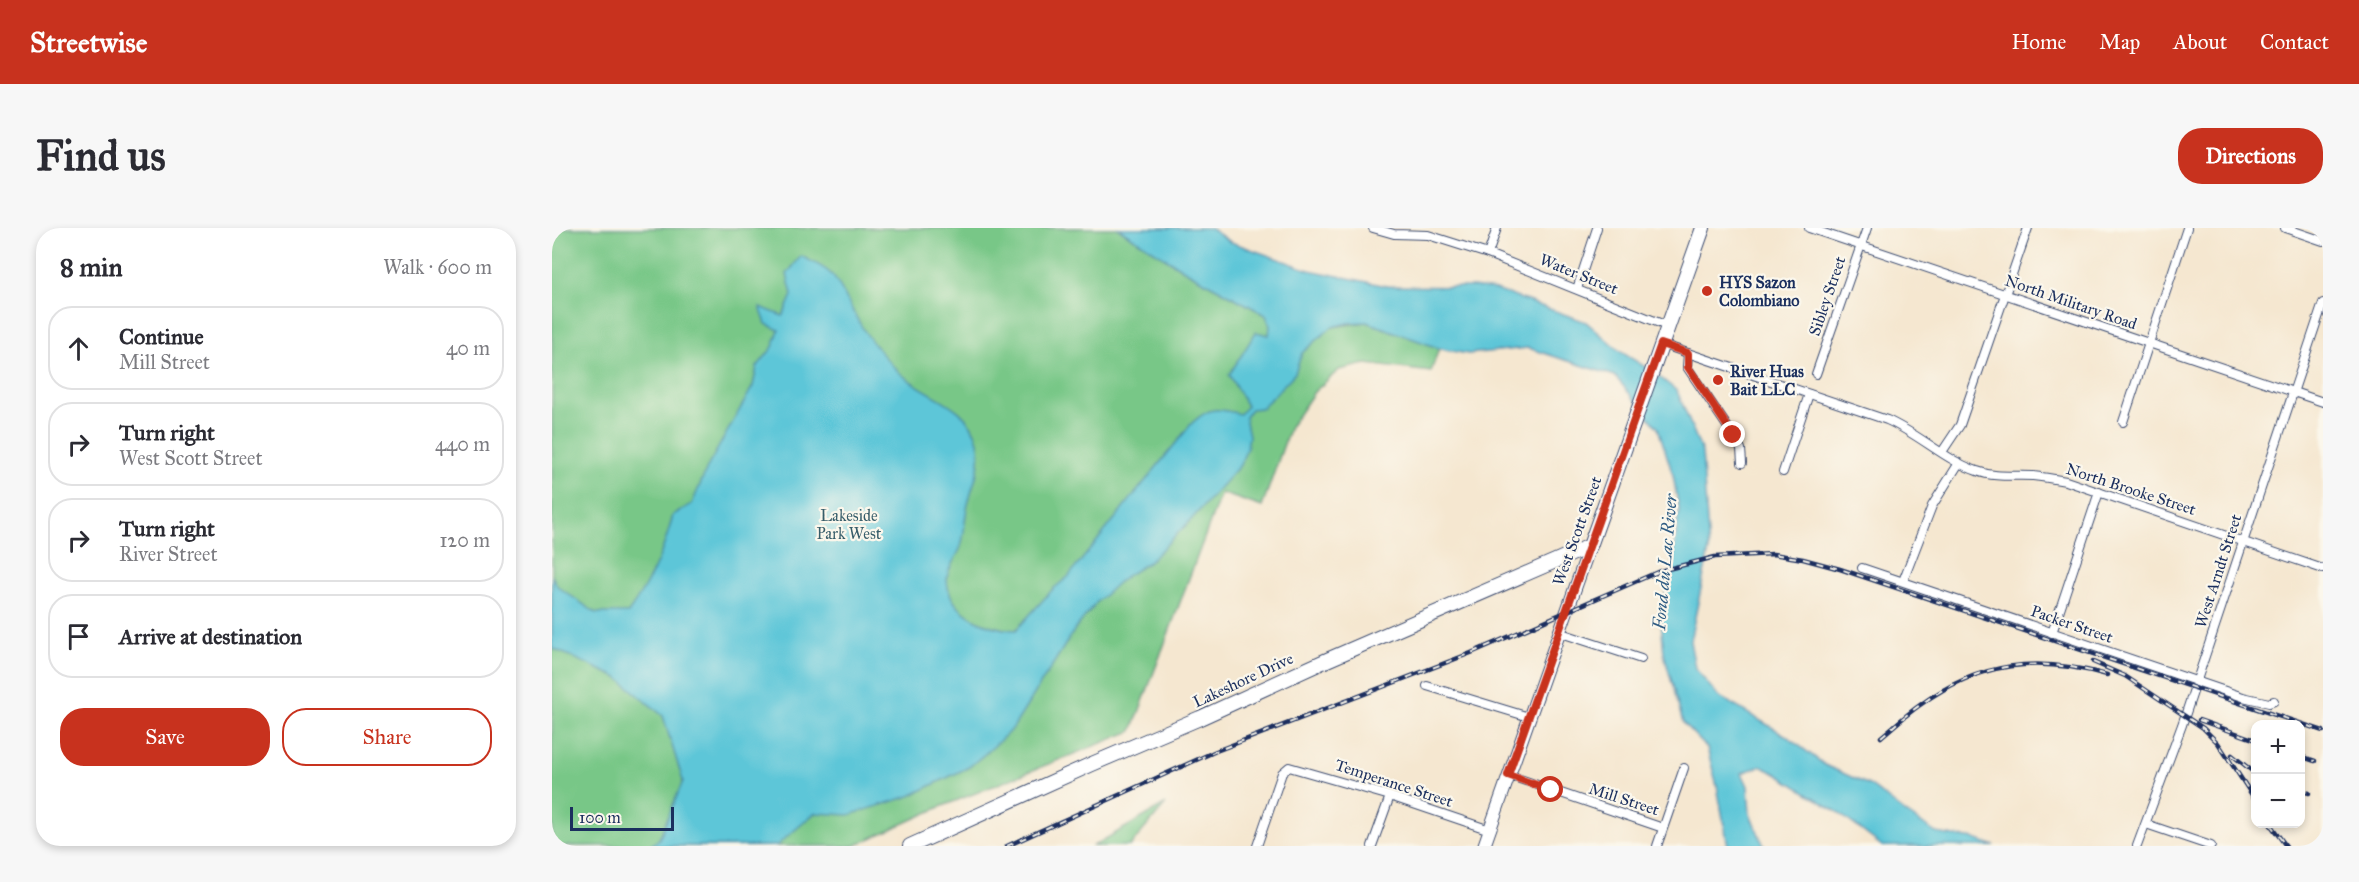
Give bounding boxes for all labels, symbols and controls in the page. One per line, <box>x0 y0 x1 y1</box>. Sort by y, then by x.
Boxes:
text: Streetwise <box>30 25 147 60</box>
text: Home <box>2011 29 2066 55</box>
text: Map <box>2099 29 2140 55</box>
text: About <box>2173 29 2227 55</box>
text: Contact <box>2260 29 2329 55</box>
button: Directions <box>2178 128 2323 184</box>
text: Find us <box>36 130 166 182</box>
street label: Water Street <box>1537 250 1621 298</box>
text: 8 min <box>60 251 123 283</box>
street label: Sibley Street <box>1805 253 1850 338</box>
text: Walk · 600 m <box>383 255 492 279</box>
street label: North Military Road <box>2002 270 2140 334</box>
place label: HYS Sazon Colombiano <box>1719 273 1800 310</box>
marker: HYS Sazon Colombiano <box>1700 284 1714 298</box>
text: Continue <box>119 323 204 350</box>
icon: ahead <box>62 332 95 365</box>
text: 40 m <box>446 336 490 360</box>
text: Mill Street <box>119 350 210 374</box>
place label: River Huas Bait LLC <box>1730 362 1804 399</box>
marker: River Huas Bait LLC <box>1711 373 1725 387</box>
text: Turn right <box>119 419 215 446</box>
route end <box>1719 421 1745 447</box>
icon: right <box>62 428 95 461</box>
text: 440 m <box>435 432 490 456</box>
text: West Scott Street <box>119 446 263 470</box>
street label: North Brooke Street <box>2064 459 2199 519</box>
street label: West Scott Street <box>1548 473 1606 588</box>
water label: Fond du Lac River <box>1648 491 1682 632</box>
park label: Lakeside Park West <box>816 506 882 543</box>
street label: West Arndt Street <box>2191 511 2245 630</box>
text: Turn right <box>119 515 215 542</box>
icon: right <box>62 524 95 557</box>
text: 120 m <box>439 528 490 552</box>
text: River Street <box>119 542 218 566</box>
street label: Packer Street <box>2028 601 2116 647</box>
icon: arrive <box>62 620 95 653</box>
text: Arrive at destination <box>119 623 302 650</box>
street label: Lakeshore Drive <box>1190 648 1296 712</box>
button: Save <box>60 708 270 766</box>
button: Share <box>282 708 492 766</box>
map controls <box>2251 720 2305 828</box>
button: + <box>2251 720 2305 774</box>
street label: Temperance Street <box>1333 755 1455 811</box>
button: − <box>2251 774 2305 828</box>
route start <box>1537 776 1563 802</box>
street label: Mill Street <box>1586 779 1662 819</box>
scale bar <box>570 804 674 832</box>
text: 100 m <box>579 808 621 827</box>

